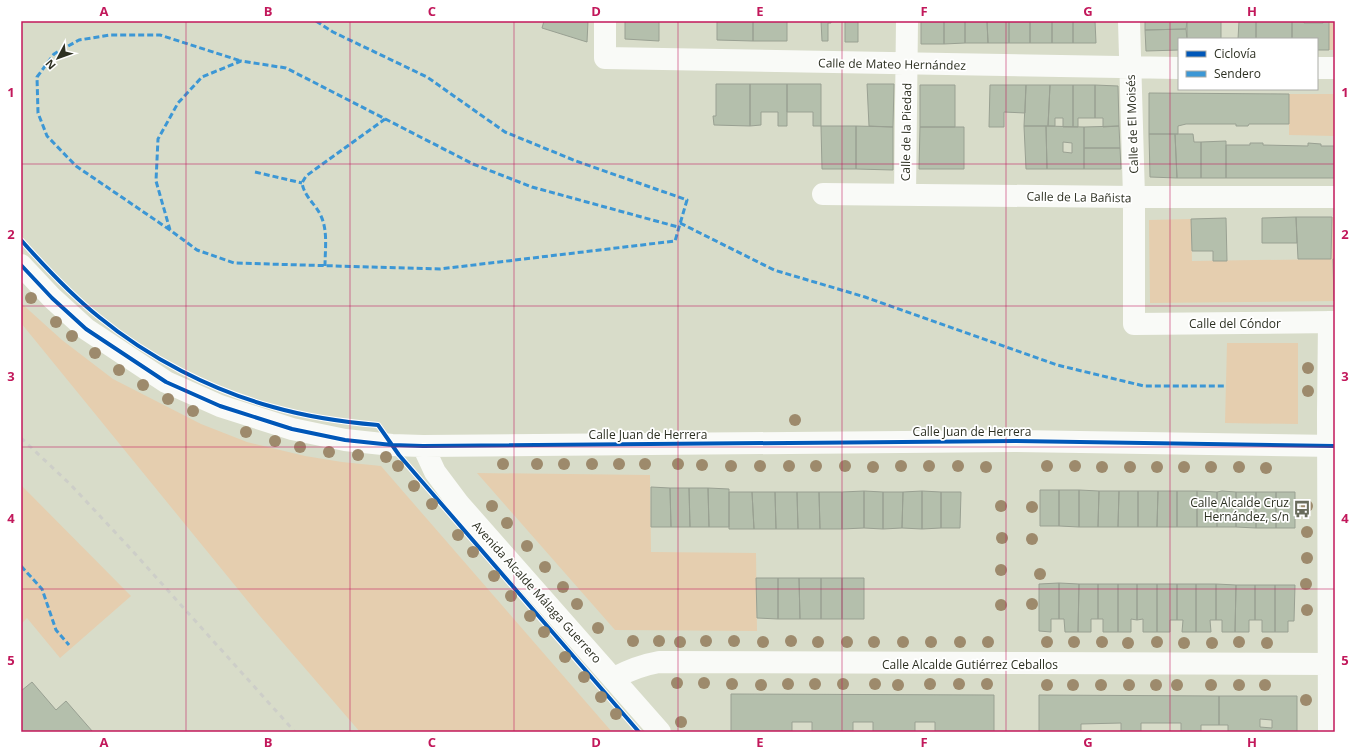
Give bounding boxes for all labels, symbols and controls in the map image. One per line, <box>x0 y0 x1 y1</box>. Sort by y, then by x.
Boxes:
text: A <box>100 2 109 20</box>
text: B <box>264 2 273 20</box>
text: C <box>428 2 436 20</box>
text: D <box>591 2 601 20</box>
text: E <box>756 2 764 20</box>
text: F <box>920 2 928 20</box>
text: G <box>1083 2 1093 20</box>
text: H <box>1247 2 1257 20</box>
north arrow <box>38 38 78 78</box>
legend <box>1178 38 1318 90</box>
text: Ciclovía <box>1214 45 1256 62</box>
street label: Calle de Mateo Hernández <box>818 54 966 74</box>
text: N <box>41 57 59 73</box>
text: Sendero <box>1214 65 1261 82</box>
street label: Calle de El Moisés <box>1122 74 1142 174</box>
text: 1 <box>7 83 15 101</box>
street label: Calle de la Piedad <box>897 83 915 181</box>
text: 1 <box>1341 83 1349 101</box>
street label: Calle de La Bañista <box>1026 188 1132 206</box>
text: 2 <box>7 225 15 243</box>
text: 2 <box>1341 225 1349 243</box>
street label: Calle del Cóndor <box>1189 315 1281 332</box>
text: 3 <box>7 367 15 385</box>
text: 3 <box>1341 367 1349 385</box>
street label: Calle Juan de Herrera <box>913 423 1031 440</box>
street label: Calle Juan de Herrera <box>589 426 707 443</box>
place label: Calle Alcalde Cruz Hernández, s/n <box>1190 494 1289 525</box>
bus stop icon: Calle Alcalde Cruz Hernández, s/n <box>1292 499 1312 519</box>
text: 4 <box>7 509 15 527</box>
text: 4 <box>1341 509 1349 527</box>
street label: Avenida Alcalde Málaga Guerrero <box>468 517 606 667</box>
text: 5 <box>7 651 15 669</box>
text: 5 <box>1341 651 1349 669</box>
street label: Calle Alcalde Gutiérrez Ceballos <box>882 656 1058 673</box>
text: A <box>100 733 109 751</box>
text: B <box>264 733 273 751</box>
text: C <box>428 733 436 751</box>
text: D <box>591 733 601 751</box>
text: E <box>756 733 764 751</box>
text: F <box>920 733 928 751</box>
text: G <box>1083 733 1093 751</box>
text: H <box>1247 733 1257 751</box>

